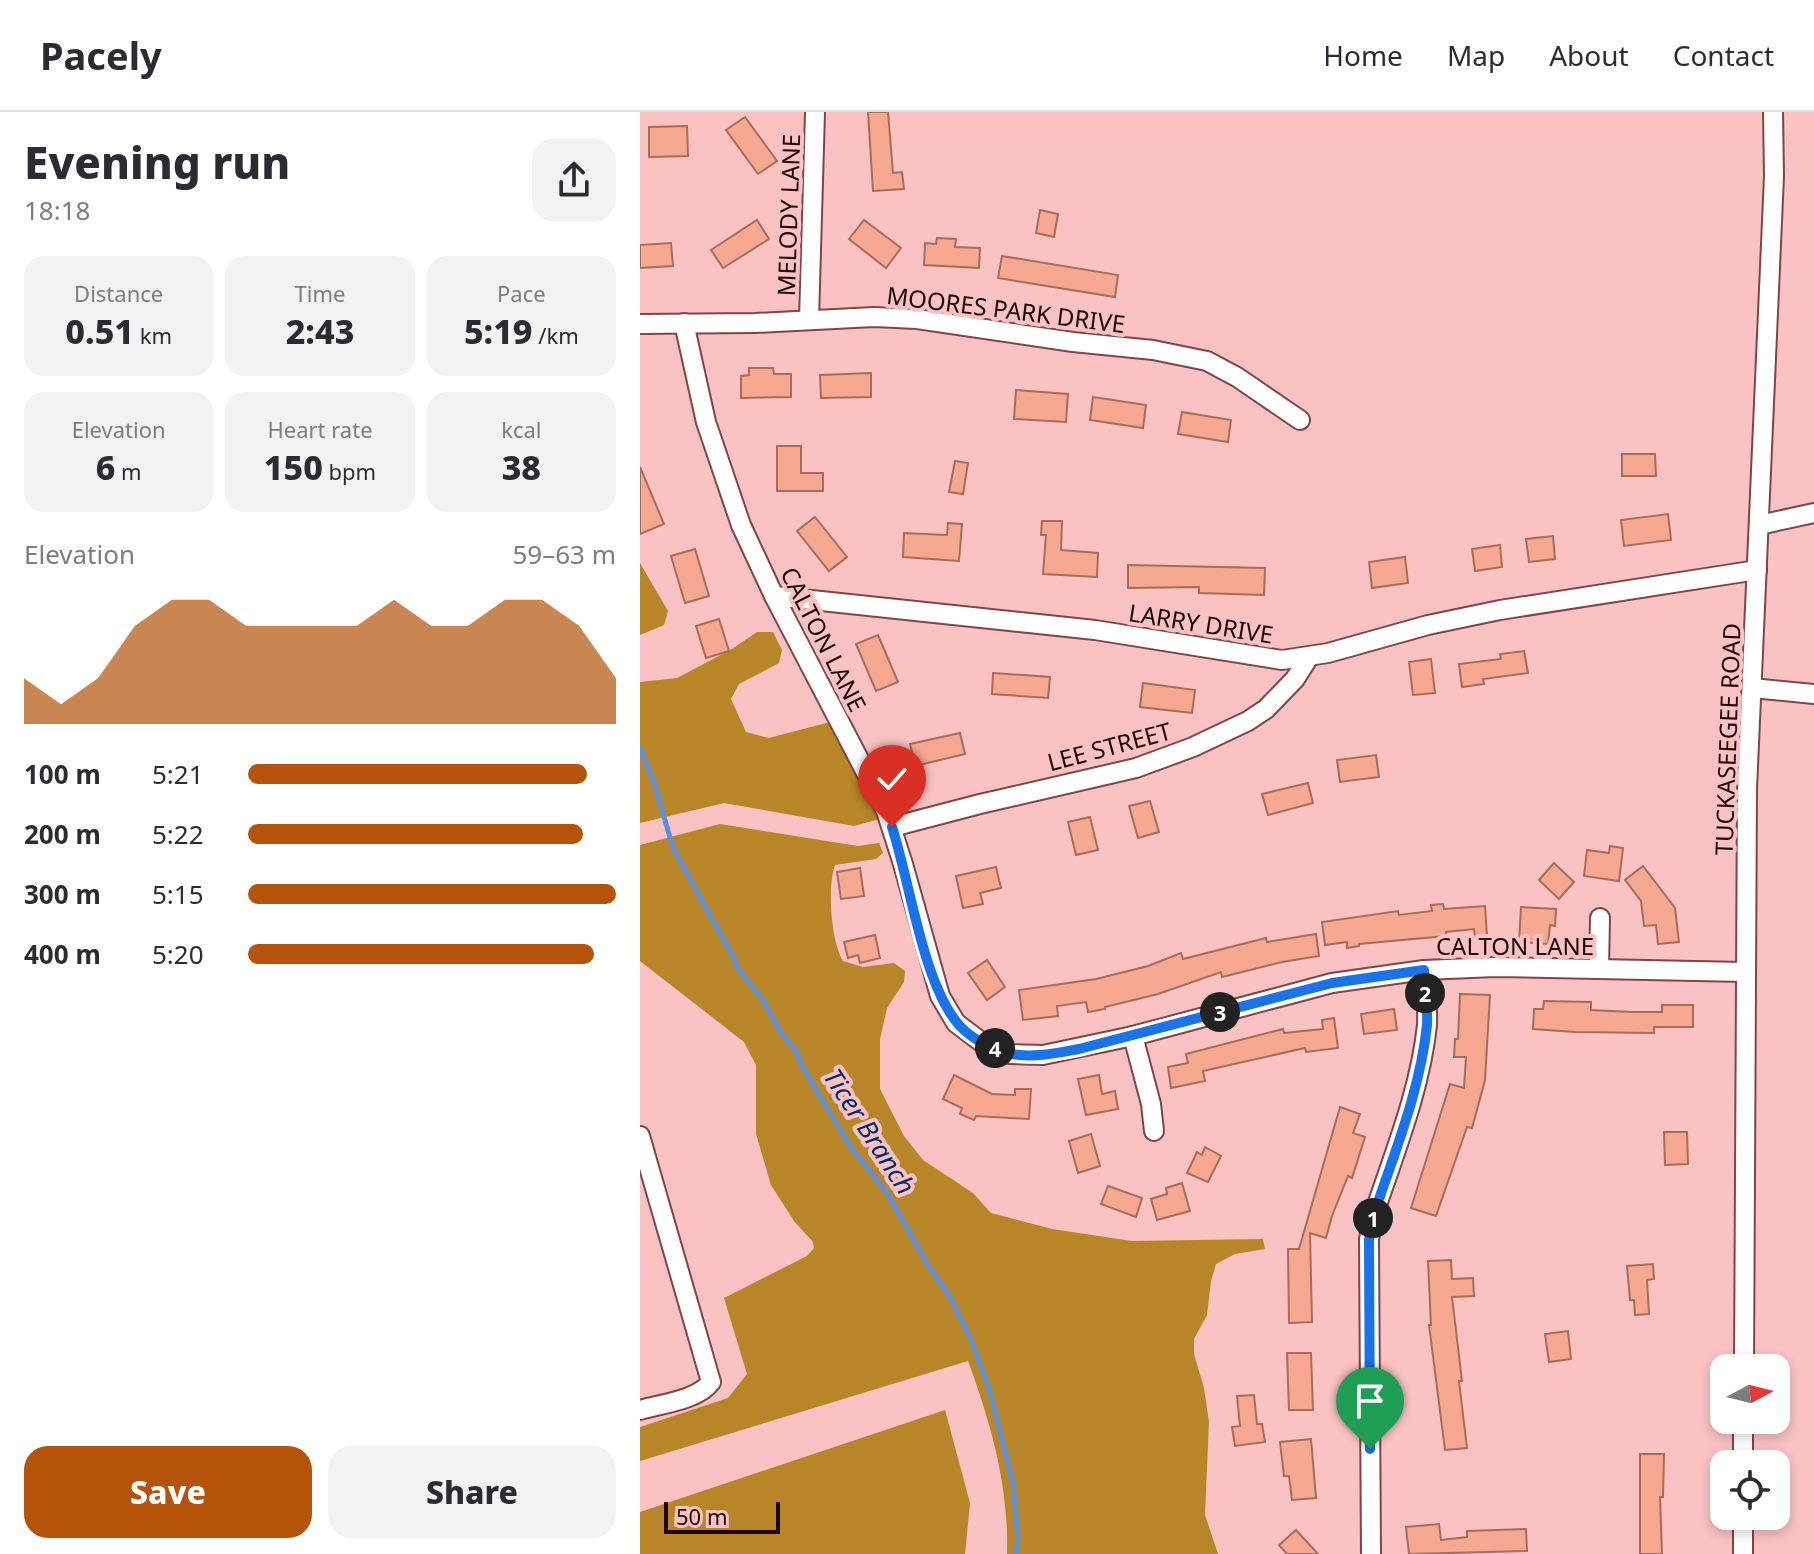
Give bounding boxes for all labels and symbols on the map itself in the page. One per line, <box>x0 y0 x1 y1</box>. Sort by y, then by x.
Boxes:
street label: MELODY LANE <box>769 133 807 297</box>
street label: MOORES PARK DRIVE <box>885 278 1127 340</box>
street label: CALTON LANE <box>773 561 875 717</box>
street label: LARRY DRIVE <box>1126 595 1276 651</box>
street label: TUCKASEEGEE ROAD <box>1706 622 1748 856</box>
street label: LEE STREET <box>1043 713 1175 778</box>
pin <box>858 745 926 827</box>
street label: CALTON LANE <box>1436 929 1594 962</box>
pin: 2 <box>1405 973 1445 1013</box>
pin: 3 <box>1200 992 1240 1032</box>
pin: 4 <box>975 1028 1015 1068</box>
water label: Ticer Branch <box>816 1061 924 1201</box>
pin: 1 <box>1353 1198 1393 1238</box>
north arrow <box>1710 1354 1790 1434</box>
pin <box>1336 1367 1404 1449</box>
scale bar <box>664 1498 780 1534</box>

